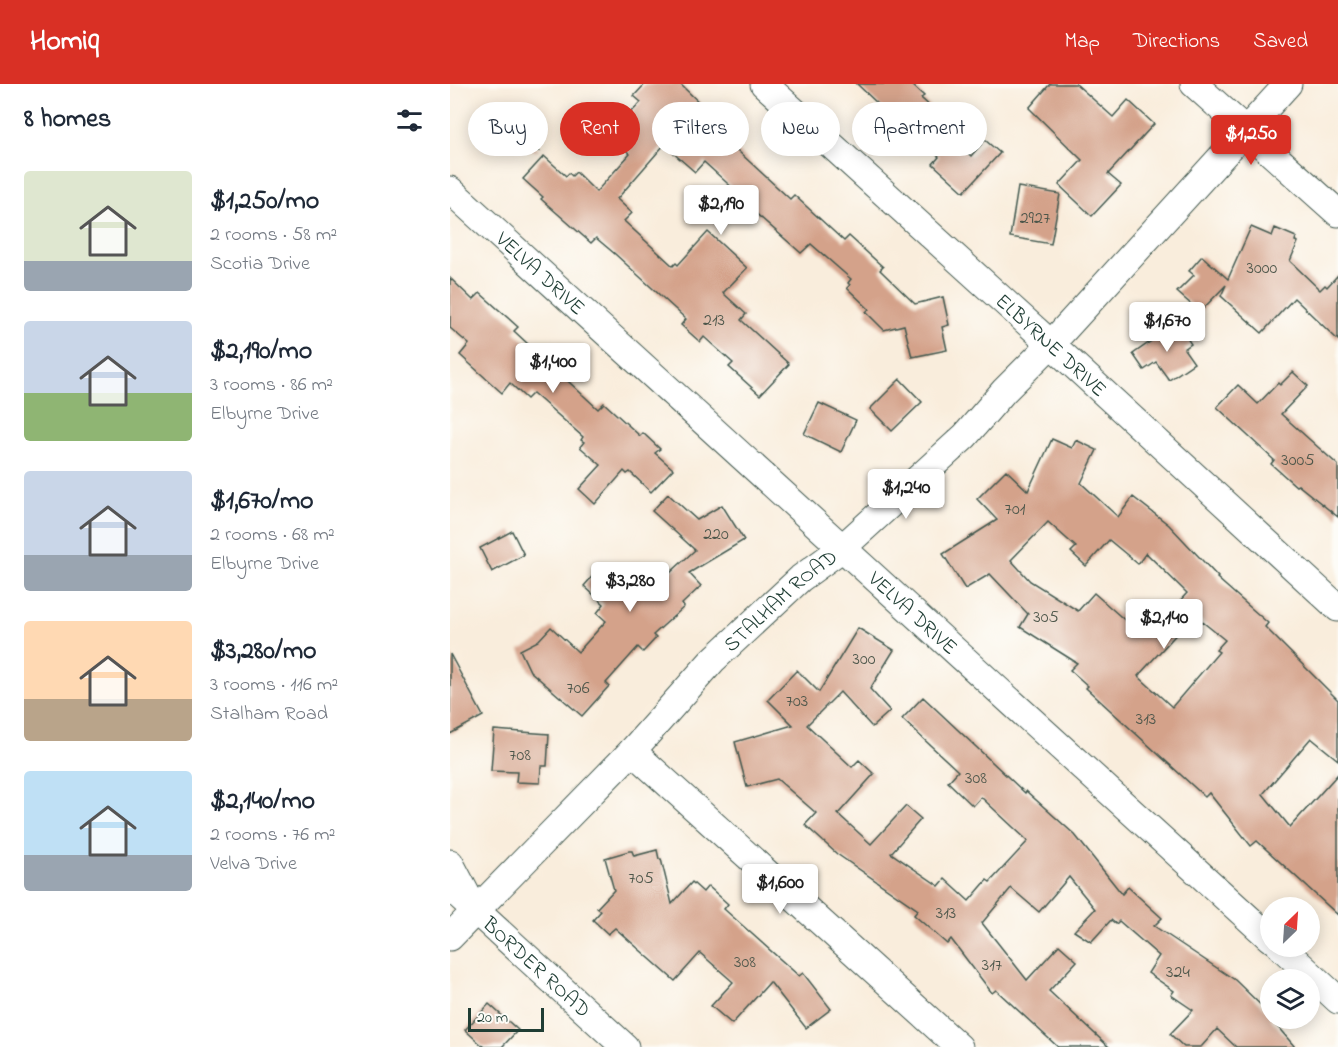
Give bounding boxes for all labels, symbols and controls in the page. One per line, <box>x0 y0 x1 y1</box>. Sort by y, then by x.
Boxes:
text: Homiq <box>30 22 99 63</box>
text: Map <box>1064 27 1100 57</box>
text: Directions <box>1133 27 1220 57</box>
text: Saved <box>1253 27 1308 57</box>
text: 8 homes <box>24 101 111 139</box>
chip: Buy <box>468 102 548 156</box>
chip: Rent <box>560 102 640 156</box>
chip: Filters <box>652 102 749 156</box>
chip: New <box>761 102 840 156</box>
chip: Apartment <box>852 102 987 156</box>
icon: filters <box>393 104 426 137</box>
pin: $1,250 <box>1202 115 1300 166</box>
text: $1,250 <box>1225 120 1277 149</box>
text: $1,250/mo <box>210 183 319 221</box>
pin: $2,190 <box>672 185 770 236</box>
text: $2,190 <box>698 190 744 219</box>
icon: home <box>72 195 144 267</box>
house number: 2927 <box>1020 206 1051 232</box>
text: 2 rooms · 58 m² <box>210 221 337 250</box>
street label: VELVA DRIVE <box>487 225 591 323</box>
text: Scotia Drive <box>210 250 310 279</box>
house number: 3000 <box>1247 256 1278 282</box>
street label: ELBYRNE DRIVE <box>988 287 1112 405</box>
pin: $1,670 <box>1118 302 1216 353</box>
text: $1,670 <box>1143 307 1191 336</box>
house number: 213 <box>703 308 725 334</box>
text: $2,190/mo <box>210 333 312 371</box>
pin: $1,400 <box>504 343 602 394</box>
icon: home <box>72 345 144 417</box>
text: $1,400 <box>529 348 577 377</box>
text: 3 rooms · 86 m² <box>210 371 333 400</box>
text: Elbyrne Drive <box>210 400 319 429</box>
house number: 3005 <box>1281 448 1315 474</box>
pin: $1,240 <box>857 469 955 520</box>
text: $1,240 <box>882 474 930 503</box>
text: $1,670/mo <box>210 483 314 521</box>
icon: home <box>72 495 144 567</box>
house number: 701 <box>1005 497 1026 523</box>
text: 2 rooms · 68 m² <box>210 521 335 550</box>
house number: 220 <box>703 522 729 548</box>
street label: STALHAM ROAD <box>718 543 844 660</box>
text: Elbyrne Drive <box>210 550 319 579</box>
pin: $3,280 <box>581 562 679 613</box>
street label: VELVA DRIVE <box>860 565 963 663</box>
text: $3,280 <box>605 567 655 596</box>
pin: $2,140 <box>1115 599 1213 650</box>
text: $2,140 <box>1140 604 1188 633</box>
house number: 305 <box>1033 605 1059 631</box>
text: $3,280/mo <box>210 633 317 671</box>
icon: home <box>72 645 144 717</box>
house number: 300 <box>853 647 876 673</box>
text: 3 rooms · 116 m² <box>210 671 338 700</box>
house number: 706 <box>566 676 590 702</box>
house number: 703 <box>786 689 808 715</box>
text: Stalham Road <box>210 700 328 729</box>
house number: 313 <box>1136 707 1156 733</box>
house number: 708 <box>509 743 531 769</box>
house number: 308 <box>965 766 987 792</box>
text: $2,140/mo <box>210 783 315 821</box>
icon: home <box>72 795 144 867</box>
text: 2 rooms · 76 m² <box>210 821 335 850</box>
text: Velva Drive <box>210 850 297 879</box>
pin: $1,600 <box>731 864 829 915</box>
house number: 705 <box>628 866 654 892</box>
text: $1,600 <box>756 869 804 898</box>
north arrow <box>1260 897 1320 957</box>
map controls <box>1260 897 1320 1029</box>
house number: 313 <box>936 901 956 927</box>
street label: BORDER ROAD <box>474 910 597 1026</box>
house number: 308 <box>734 950 756 976</box>
house number: 317 <box>982 953 1003 979</box>
house number: 324 <box>1166 960 1190 986</box>
button: layers <box>1260 969 1320 1029</box>
scale bar <box>468 1005 544 1032</box>
text: 20 m <box>477 1006 508 1030</box>

